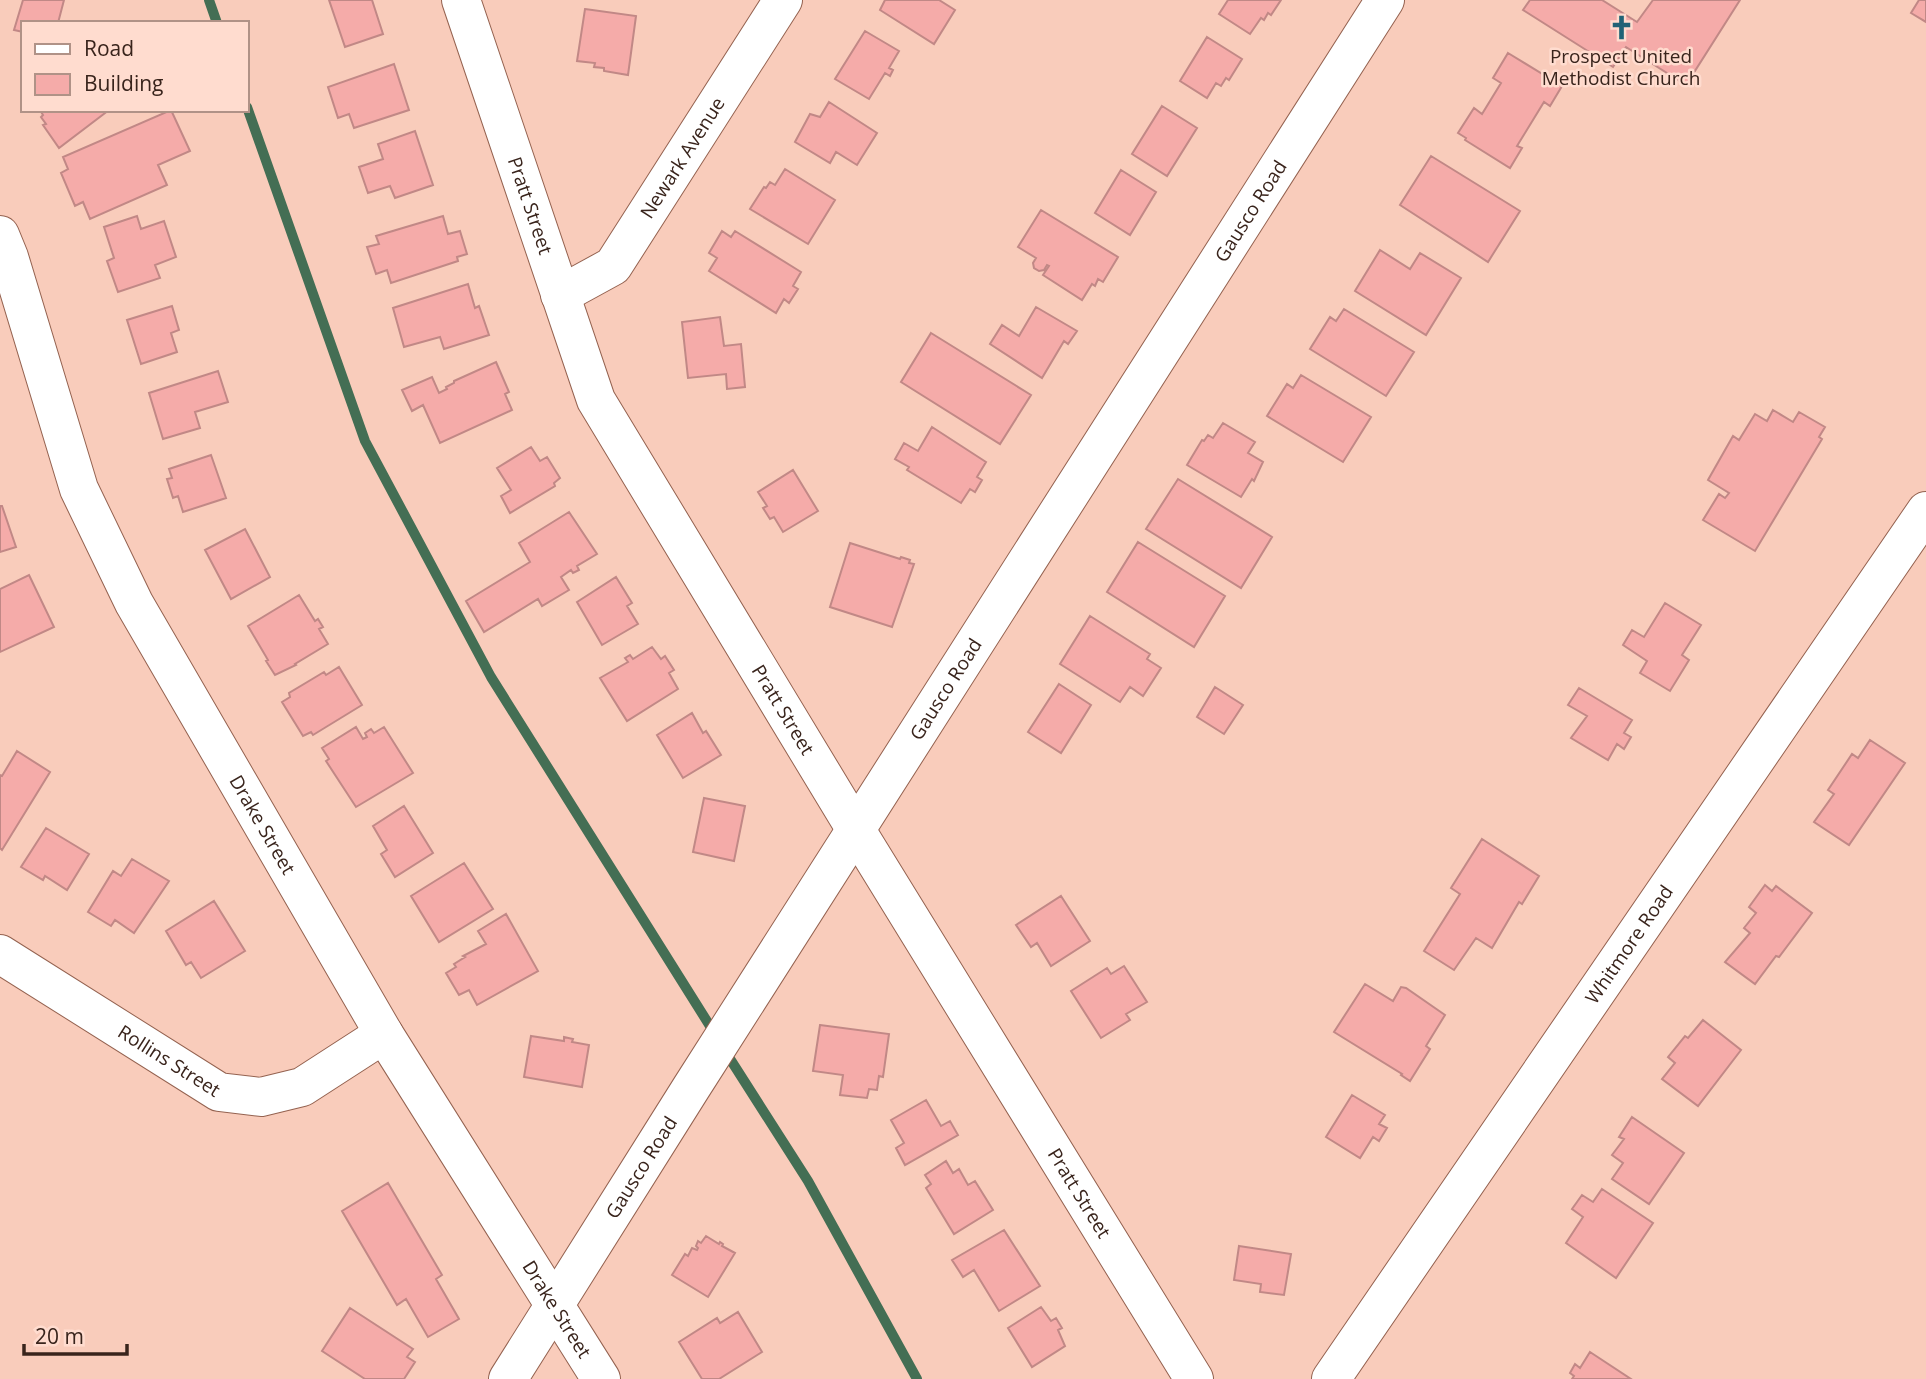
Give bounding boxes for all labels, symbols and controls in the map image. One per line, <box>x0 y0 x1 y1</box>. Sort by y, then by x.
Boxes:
church icon: Prospect United Methodist Church <box>1607 14 1635 42</box>
legend <box>21 21 248 112</box>
text: Road <box>84 34 134 62</box>
place label: Prospect United Methodist Church <box>1542 43 1700 91</box>
text: Building <box>84 69 163 97</box>
street label: Newark Avenue <box>634 92 731 223</box>
street label: Pratt Street <box>502 153 559 258</box>
street label: Gausco Road <box>1208 155 1293 267</box>
street label: Gausco Road <box>903 633 988 745</box>
street label: Pratt Street <box>746 660 821 760</box>
street label: Drake Street <box>224 770 302 879</box>
street label: Whitmore Road <box>1579 880 1679 1009</box>
street label: Rollins Street <box>113 1019 226 1103</box>
street label: Gausco Road <box>599 1111 683 1223</box>
street label: Pratt Street <box>1042 1143 1117 1243</box>
street label: Drake Street <box>517 1255 598 1363</box>
scale bar <box>24 1312 128 1356</box>
text: 20 m <box>35 1322 84 1350</box>

